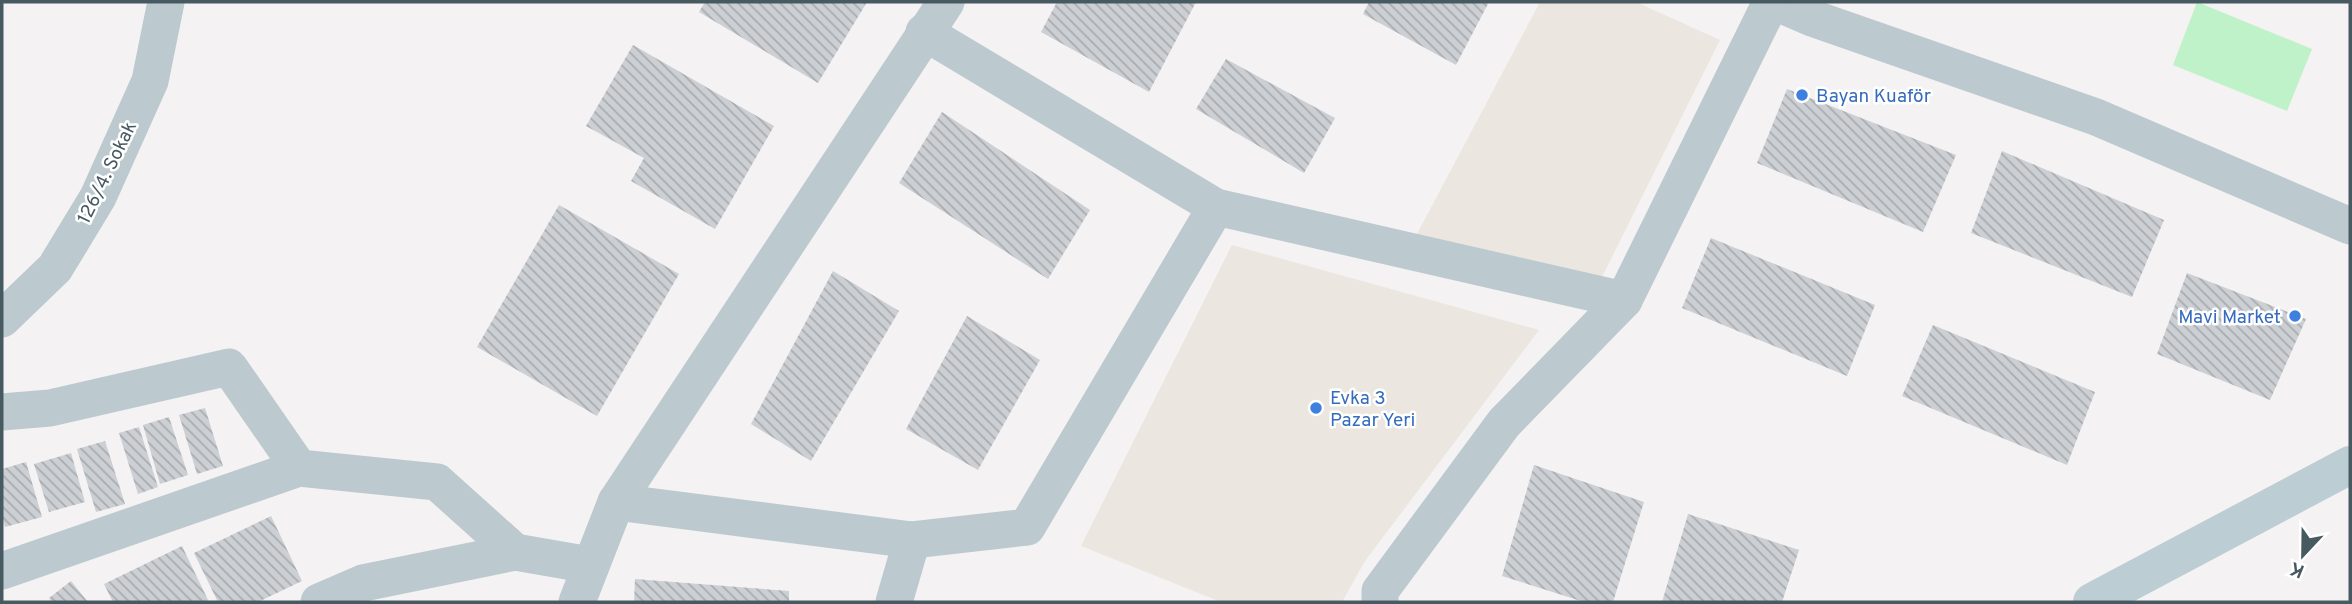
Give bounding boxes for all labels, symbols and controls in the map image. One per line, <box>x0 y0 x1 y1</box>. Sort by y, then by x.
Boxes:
place label: Bayan Kuaför <box>1816 85 1932 109</box>
marker: Bayan Kuaför <box>1794 87 1810 103</box>
street label: 126/4. Sokak <box>73 118 143 228</box>
place label: Mavi Market <box>2178 306 2281 330</box>
marker: Mavi Market <box>2287 308 2303 324</box>
place label: Evka 3 Pazar Yeri <box>1330 387 1415 433</box>
marker: Evka 3 Pazar Yeri <box>1308 400 1324 416</box>
north arrow <box>2268 520 2338 590</box>
text: K <box>2287 555 2308 583</box>

